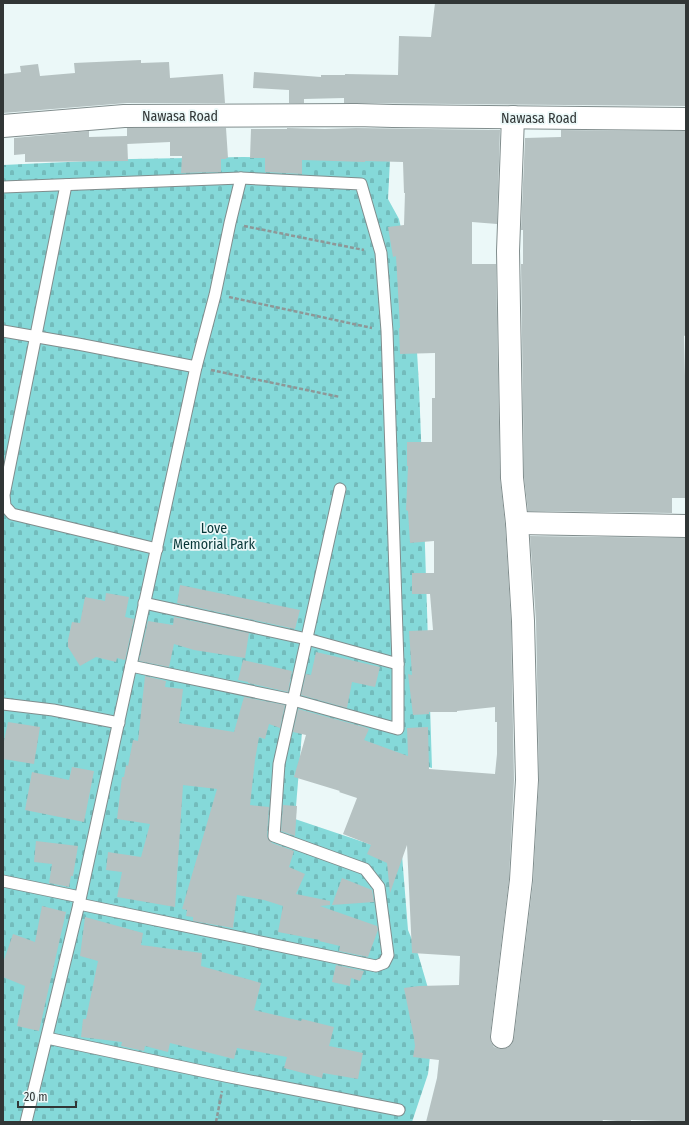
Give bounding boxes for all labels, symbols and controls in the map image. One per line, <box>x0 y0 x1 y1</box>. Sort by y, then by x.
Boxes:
street label: Nawasa Road <box>142 108 218 125</box>
street label: Nawasa Road <box>501 110 577 127</box>
park label: Love Memorial Park <box>173 520 255 553</box>
scale bar <box>18 1083 76 1109</box>
text: 20 m <box>24 1090 48 1104</box>

